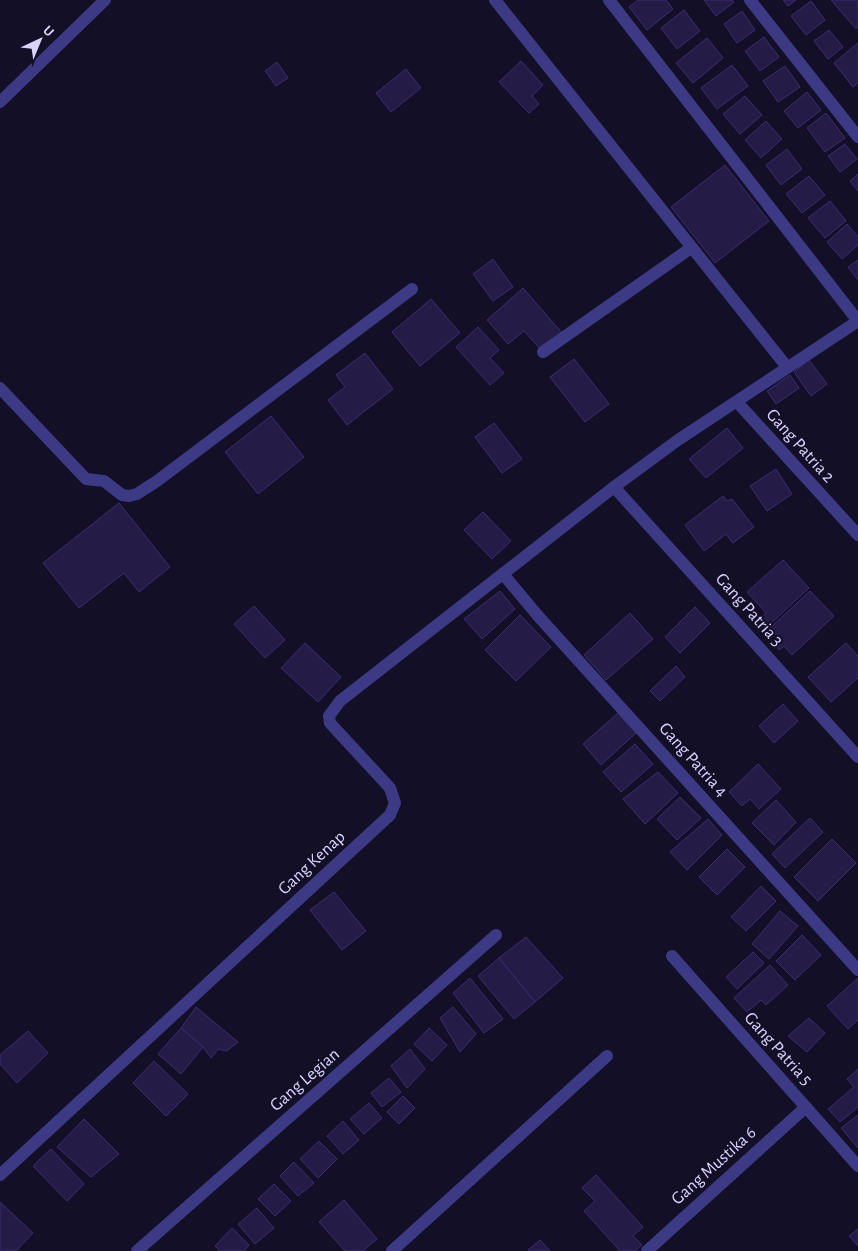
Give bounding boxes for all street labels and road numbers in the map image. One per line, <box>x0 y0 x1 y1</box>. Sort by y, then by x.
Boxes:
street label: Gang Patria 2 <box>762 406 838 486</box>
street label: Gang Patria 3 <box>712 570 786 650</box>
street label: Gang Patria 4 <box>655 719 731 801</box>
street label: Gang Kenap <box>275 828 349 898</box>
street label: Gang Patria 5 <box>741 1009 815 1089</box>
street label: Gang Legian <box>267 1045 343 1115</box>
street label: Gang Mustika 6 <box>668 1123 760 1209</box>

